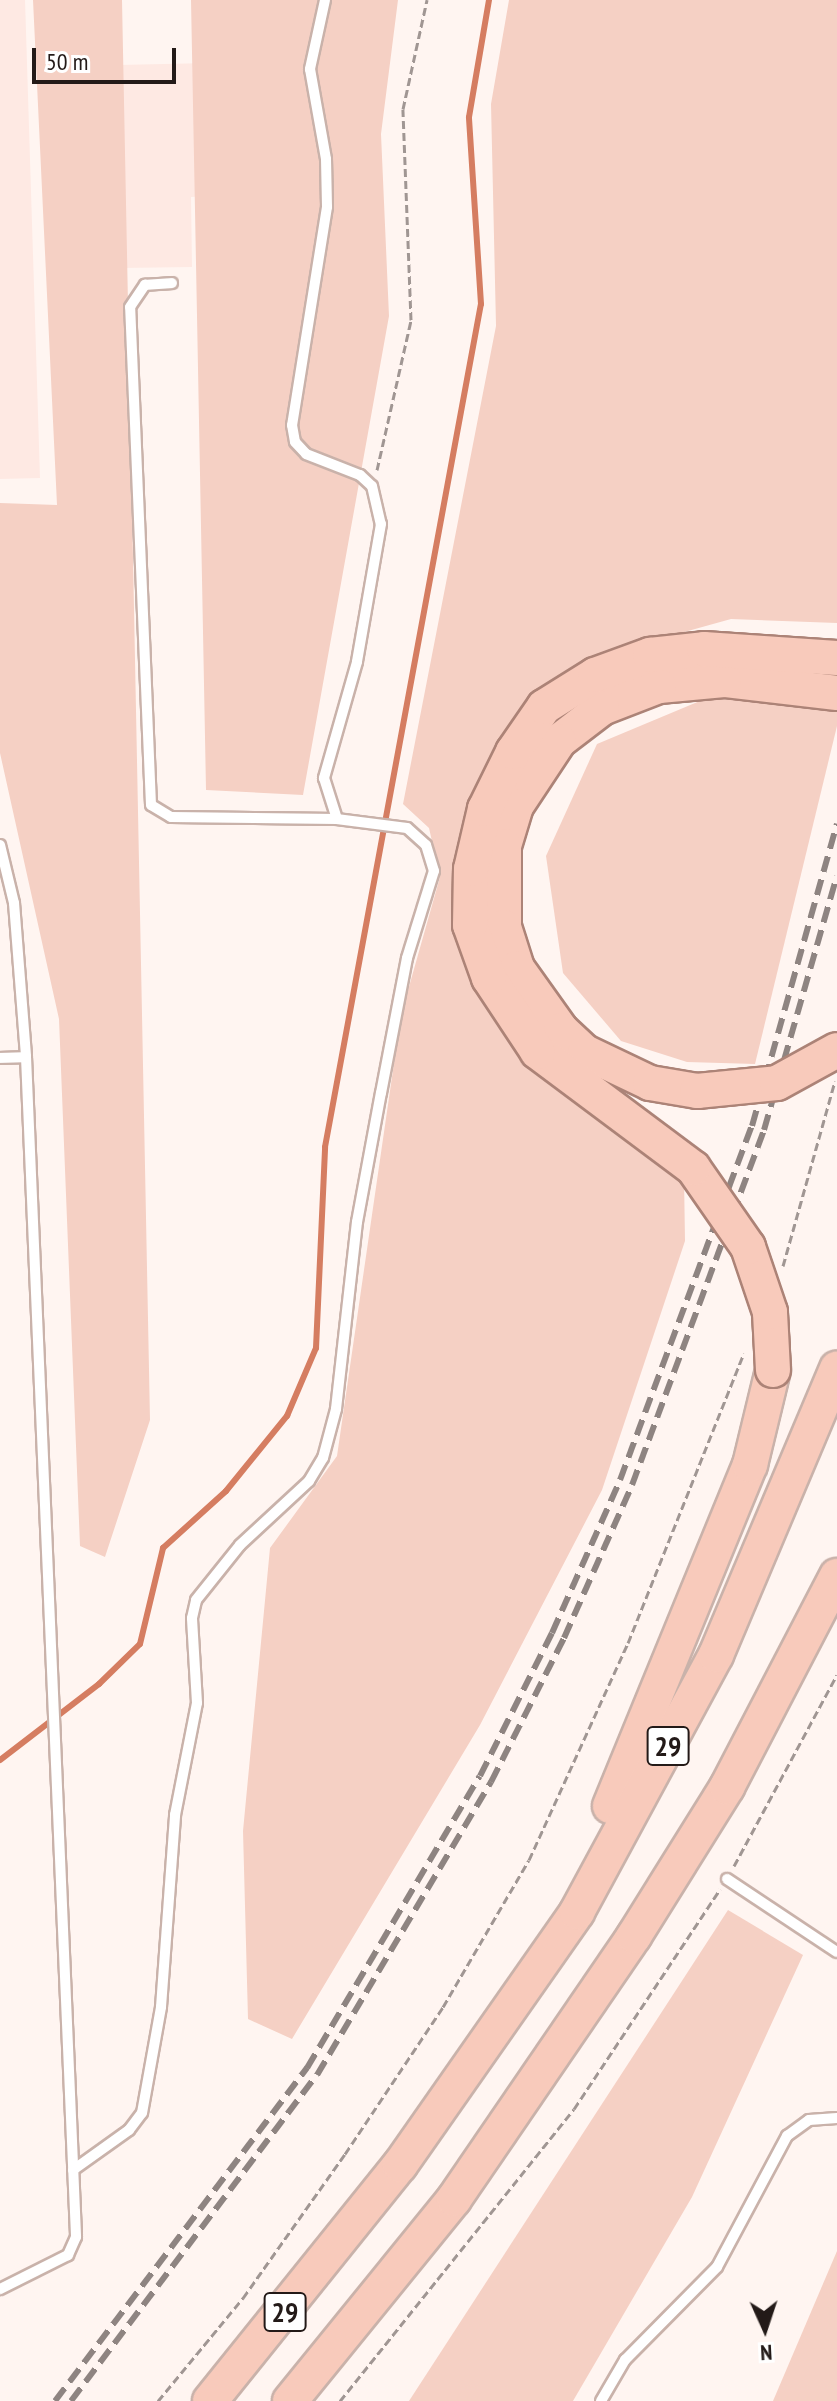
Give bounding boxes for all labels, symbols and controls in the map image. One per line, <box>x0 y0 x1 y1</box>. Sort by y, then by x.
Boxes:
scale bar <box>36 32 180 82</box>
text: 50 m <box>46 46 88 77</box>
road number: 29 <box>646 1722 690 1770</box>
road number: 29 <box>263 2288 307 2336</box>
north arrow <box>725 2289 805 2369</box>
text: N <box>760 2339 773 2367</box>

